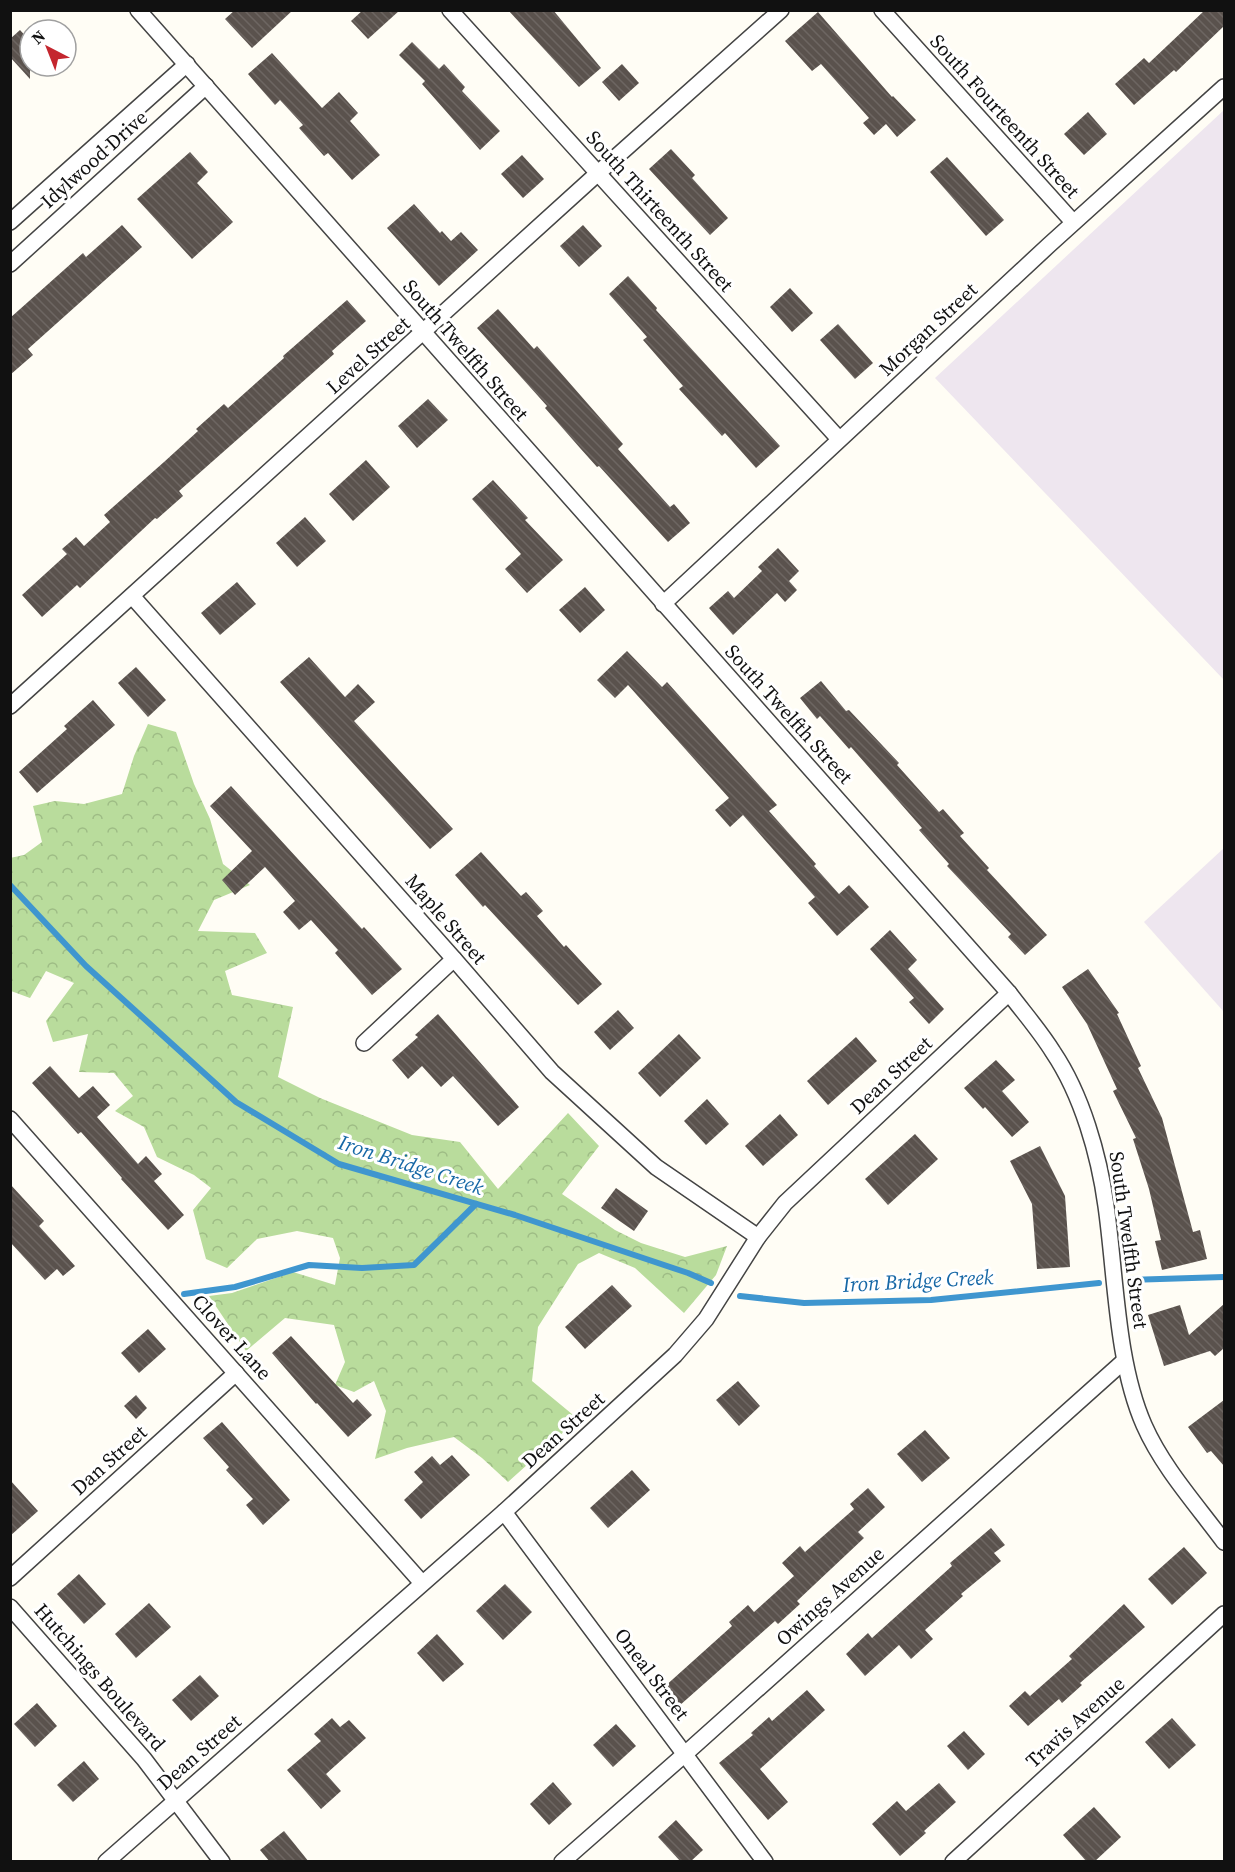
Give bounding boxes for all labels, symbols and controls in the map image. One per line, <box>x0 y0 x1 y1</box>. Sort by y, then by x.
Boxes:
north arrow <box>18 18 78 78</box>
text: N <box>26 25 50 49</box>
street label: South Fourteenth Street <box>924 28 1087 204</box>
street label: Idylwood Drive <box>35 103 153 215</box>
street label: South Thirteenth Street <box>580 124 740 298</box>
street label: South Twelfth Street <box>397 273 536 427</box>
street label: Morgan Street <box>873 276 984 382</box>
street label: Level Street <box>320 309 416 400</box>
street label: South Twelfth Street <box>719 638 860 790</box>
street label: Maple Street <box>399 868 493 971</box>
street label: Dean Street <box>844 1029 938 1120</box>
water label: Iron Bridge Creek <box>334 1127 487 1202</box>
street label: South Twelfth Street <box>1103 1149 1155 1331</box>
water label: Iron Bridge Creek <box>841 1262 994 1299</box>
street label: Clover Lane <box>186 1288 278 1386</box>
street label: Dean Street <box>515 1385 611 1475</box>
street label: Dan Street <box>65 1418 153 1501</box>
street label: Owings Avenue <box>770 1540 890 1652</box>
street label: Hutchings Boulevard <box>28 1597 172 1757</box>
street label: Oneal Street <box>608 1622 696 1726</box>
street label: Travis Avenue <box>1019 1670 1131 1774</box>
street label: Dean Street <box>151 1707 247 1796</box>

